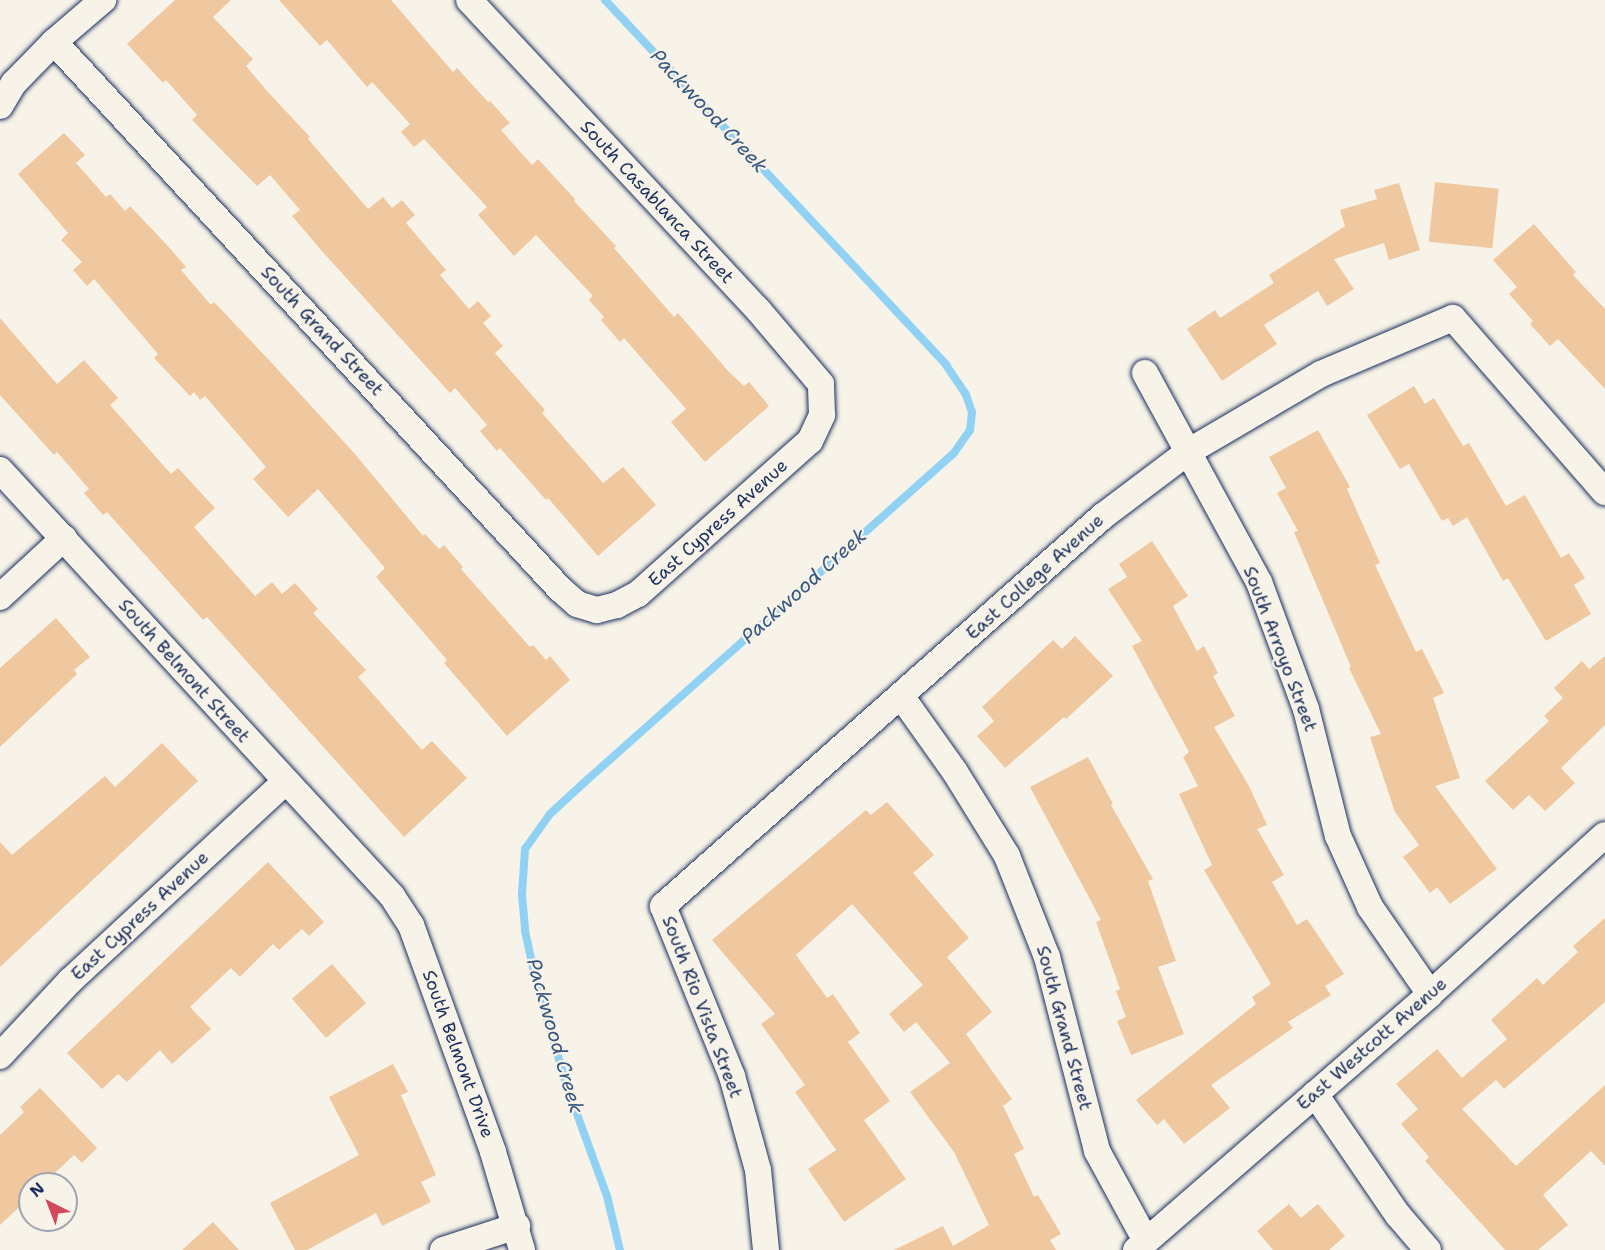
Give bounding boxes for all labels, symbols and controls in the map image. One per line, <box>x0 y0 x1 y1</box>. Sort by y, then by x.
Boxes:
water label: Packwood Creek <box>646 44 772 178</box>
street label: South Casablanca Street <box>576 116 738 288</box>
street label: South Grand Street <box>256 262 388 400</box>
street label: East Cypress Avenue <box>644 455 792 591</box>
street label: East College Avenue <box>962 510 1108 644</box>
water label: Packwood Creek <box>736 523 872 649</box>
street label: South Arroyo Street <box>1239 563 1321 735</box>
street label: South Belmont Street <box>114 595 254 747</box>
street label: East Cypress Avenue <box>67 847 213 985</box>
street label: South Rio Vista Street <box>657 913 747 1101</box>
street label: South Grand Street <box>1032 943 1096 1113</box>
water label: Packwood Creek <box>521 956 589 1116</box>
street label: South Belmont Drive <box>418 967 498 1141</box>
street label: East Westcott Avenue <box>1293 973 1451 1115</box>
north arrow <box>18 1172 78 1232</box>
text: N <box>25 1178 49 1202</box>

